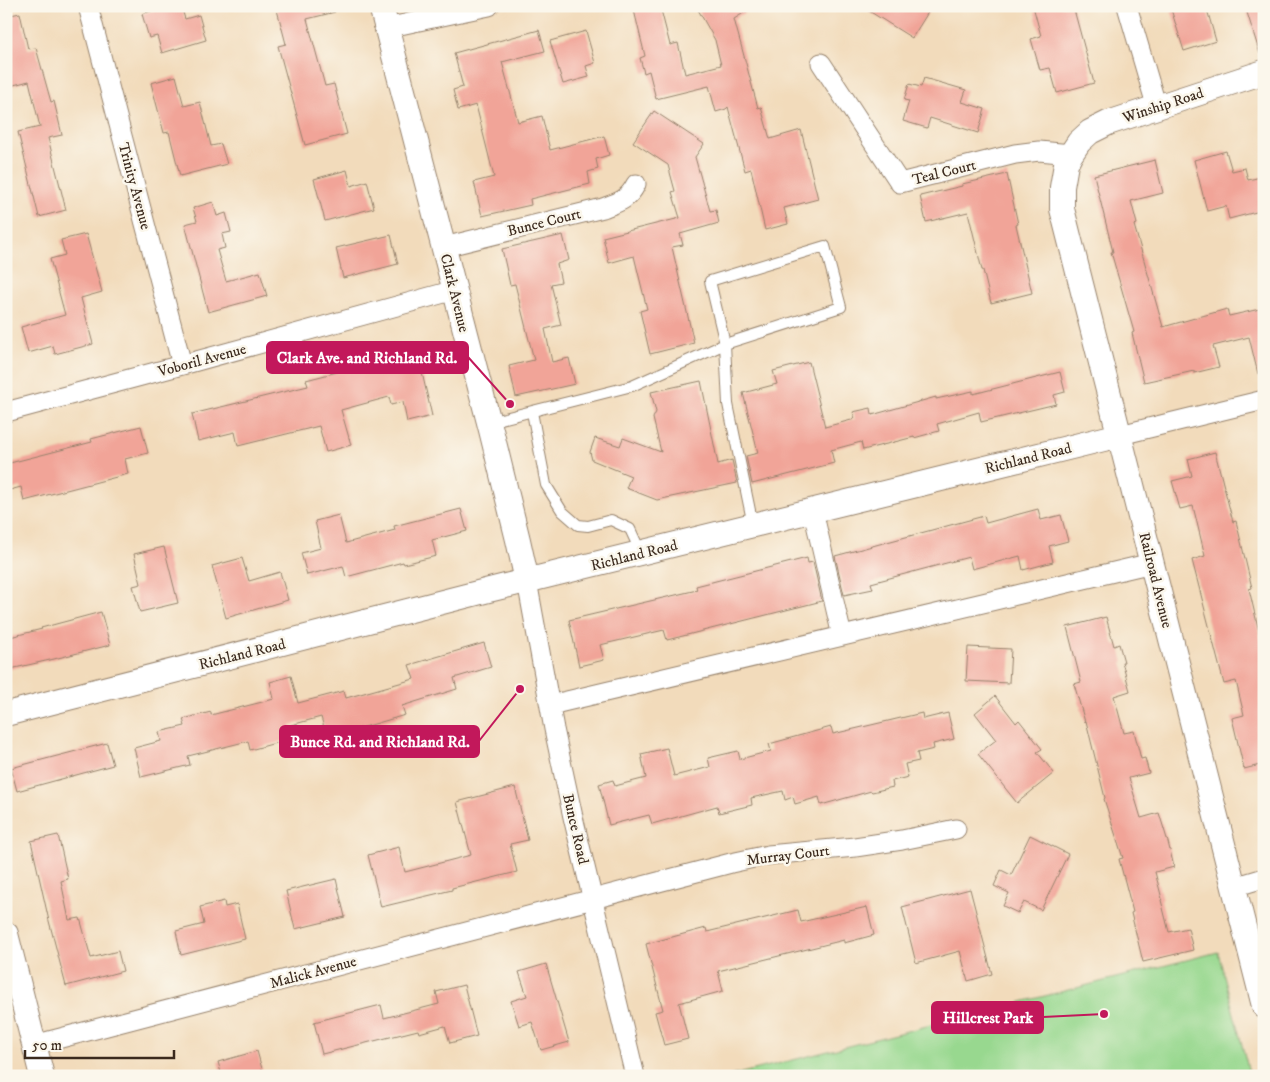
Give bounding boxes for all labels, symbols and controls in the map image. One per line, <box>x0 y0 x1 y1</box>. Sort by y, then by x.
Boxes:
street label: Winship Road <box>1119 83 1207 128</box>
street label: Trinity Avenue <box>114 141 155 232</box>
street label: Teal Court <box>910 155 978 190</box>
street label: Bunce Court <box>505 204 583 241</box>
street label: Clark Avenue <box>436 252 473 334</box>
street label: Voboril Avenue <box>155 340 248 382</box>
callout: Clark Ave. and Richland Rd. <box>267 342 468 373</box>
text: Clark Ave. and Richland Rd. <box>277 348 458 368</box>
street label: Richland Road <box>983 438 1074 478</box>
street label: Railroad Avenue <box>1134 530 1177 630</box>
street label: Richland Road <box>589 535 680 575</box>
street label: Richland Road <box>197 634 288 674</box>
callout: Bunce Rd. and Richland Rd. <box>280 726 479 757</box>
text: Bunce Rd. and Richland Rd. <box>290 732 470 752</box>
street label: Bunce Road <box>558 792 593 867</box>
street label: Murray Court <box>746 841 831 870</box>
street label: Malick Avenue <box>268 952 358 993</box>
callout: Hillcrest Park <box>932 1002 1043 1033</box>
text: Hillcrest Park <box>943 1008 1034 1028</box>
scale bar <box>25 1027 174 1059</box>
text: 50 m <box>32 1036 62 1055</box>

